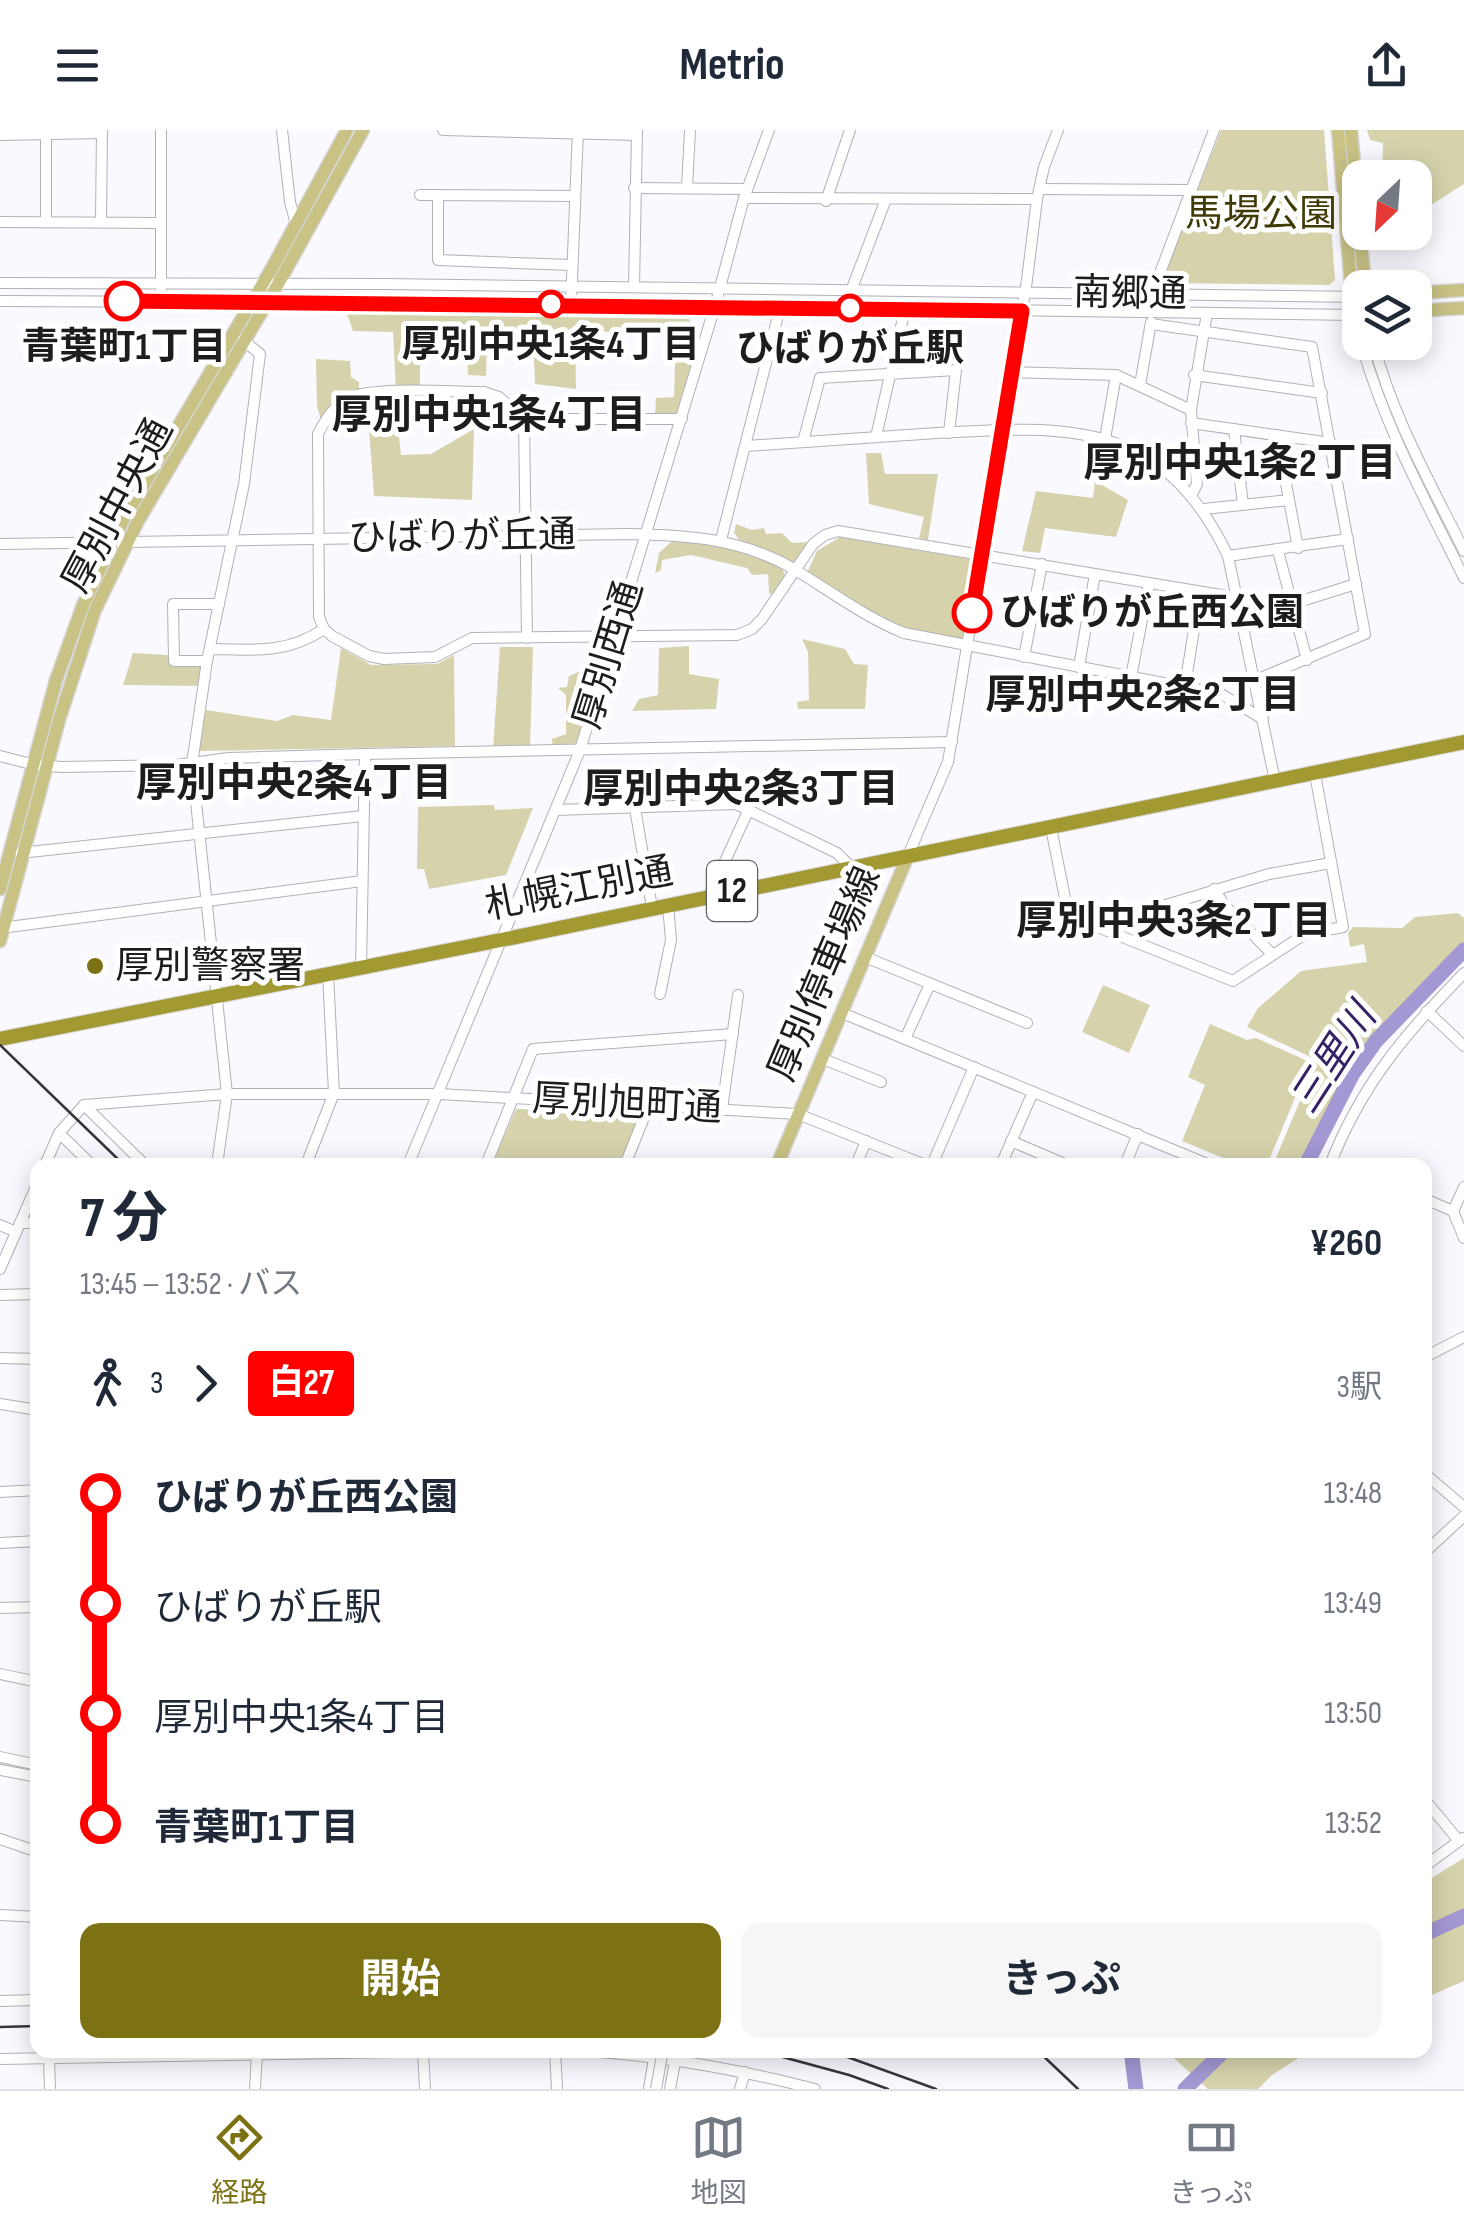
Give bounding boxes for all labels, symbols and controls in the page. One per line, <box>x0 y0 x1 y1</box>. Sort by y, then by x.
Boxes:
icon: menu <box>50 38 105 93</box>
text: Metrio <box>679 38 785 93</box>
icon: share <box>1359 38 1414 93</box>
north arrow <box>1342 160 1432 250</box>
map controls <box>1342 160 1432 360</box>
park label: 馬場公園 <box>1185 192 1337 237</box>
button: layers <box>1342 270 1432 360</box>
street label: 南郷通 <box>1073 271 1187 317</box>
marker: 青葉町1丁目 <box>105 282 143 320</box>
marker: 厚別中央1条4丁目 <box>538 291 564 317</box>
marker: ひばりが丘駅 <box>837 295 863 321</box>
place label: 厚別中央1条4丁目 <box>402 323 700 368</box>
place label: 青葉町1丁目 <box>22 325 226 370</box>
place label: ひばりが丘駅 <box>736 327 964 372</box>
district label: 厚別中央1条4丁目 <box>332 392 646 440</box>
street label: 厚別中央通 <box>54 412 182 600</box>
district label: 厚別中央1条2丁目 <box>1083 440 1397 488</box>
street label: ひばりが丘通 <box>348 513 576 561</box>
street label: 厚別西通 <box>565 576 653 734</box>
place label: ひばりが丘西公園 <box>1000 591 1304 636</box>
marker: ひばりが丘西公園 <box>953 594 991 632</box>
district label: 厚別中央2条2丁目 <box>985 672 1301 720</box>
district label: 厚別中央2条4丁目 <box>136 760 452 808</box>
district label: 厚別中央2条3丁目 <box>583 766 899 814</box>
street label: 札幌江別通 <box>481 849 677 929</box>
street label: 厚別停車場線 <box>760 860 890 1088</box>
road number: 12 <box>707 861 757 921</box>
district label: 厚別中央3条2丁目 <box>1016 898 1332 946</box>
place label: 厚別警察署 <box>115 944 305 989</box>
marker: 厚別警察署 <box>84 955 106 977</box>
water label: 三里川 <box>1281 992 1389 1122</box>
street label: 厚別旭町通 <box>531 1077 723 1131</box>
text: 7 分 <box>80 1186 168 1253</box>
text: ¥260 <box>1310 1221 1382 1266</box>
text: 13:45 – 13:52 · バス <box>80 1265 302 1304</box>
icon: walk <box>80 1356 135 1411</box>
icon: forward <box>178 1356 233 1411</box>
text: 白27 <box>268 1362 334 1405</box>
text: 3 <box>150 1364 163 1403</box>
text: 3駅 <box>1337 1368 1382 1407</box>
text: 13:48 <box>1324 1474 1382 1513</box>
text: ひばりが丘西公園 <box>154 1476 458 1521</box>
text: 13:49 <box>1324 1584 1382 1623</box>
text: ひばりが丘駅 <box>154 1586 382 1631</box>
text: 13:50 <box>1324 1694 1382 1733</box>
text: 厚別中央1条4丁目 <box>154 1696 449 1741</box>
text: 13:52 <box>1325 1804 1382 1843</box>
text: 青葉町1丁目 <box>154 1806 359 1851</box>
button: 開始 <box>80 1923 721 2038</box>
button: きっぷ <box>741 1923 1382 2038</box>
tab: 経路 <box>212 2110 268 2210</box>
tab: 地図 <box>691 2110 747 2210</box>
tab: きっぷ <box>1170 2110 1252 2210</box>

